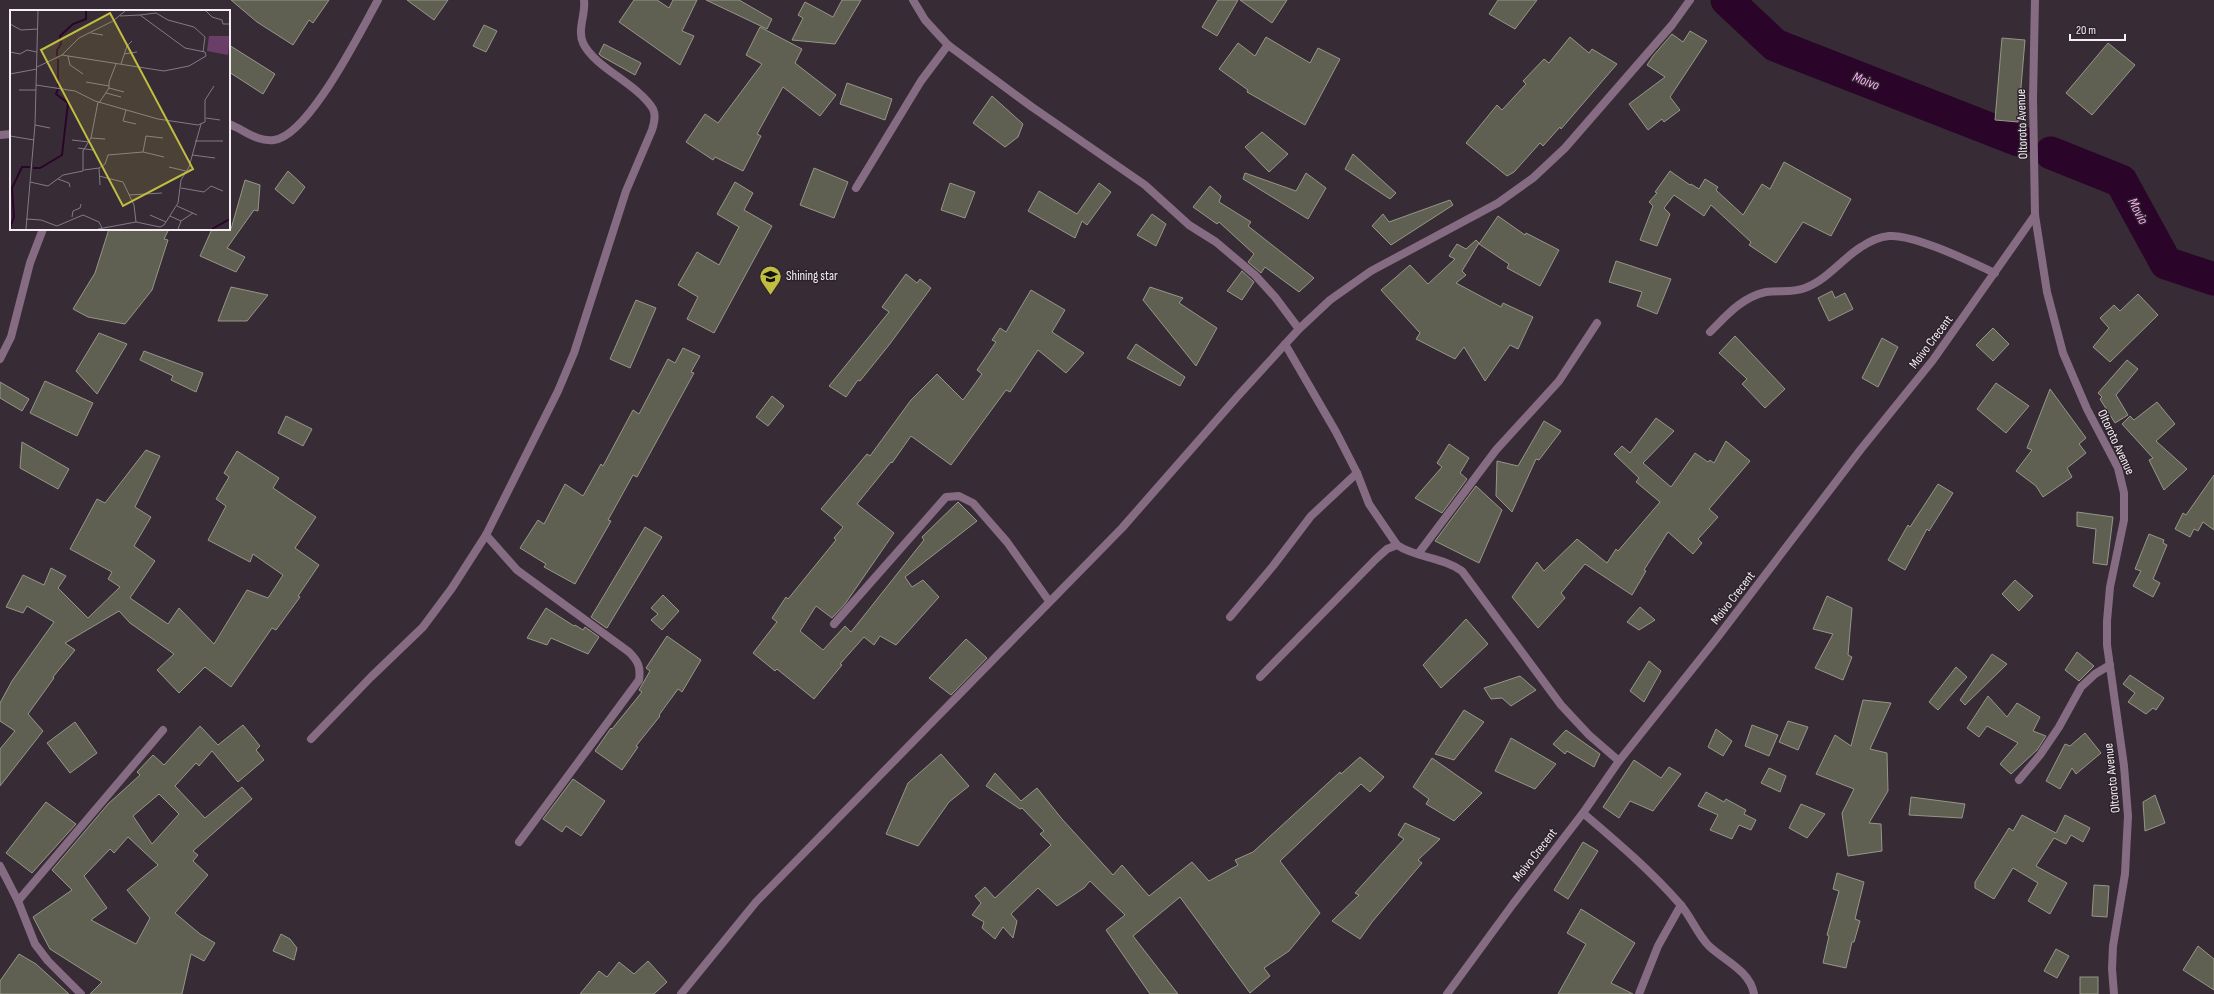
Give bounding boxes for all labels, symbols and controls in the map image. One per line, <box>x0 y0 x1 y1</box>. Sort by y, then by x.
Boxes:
inset map <box>10 10 230 230</box>
scale bar <box>2070 16 2125 42</box>
text: 20 m <box>2076 23 2096 38</box>
water label: Moivo <box>1850 68 1882 94</box>
street label: Oltoroto Avenue <box>2013 89 2031 159</box>
water label: Movio <box>2124 195 2152 227</box>
school or university icon: Shining star <box>758 263 784 296</box>
place label: Shining star <box>786 268 838 284</box>
street label: Moivo Crecent <box>1906 312 1956 372</box>
street label: Oltoroto Avenue <box>2094 407 2138 477</box>
street label: Moivo Crecent <box>1707 568 1759 628</box>
street label: Oltoroto Avenue <box>2100 742 2124 814</box>
street label: Moivo Crecent <box>1509 825 1561 885</box>

